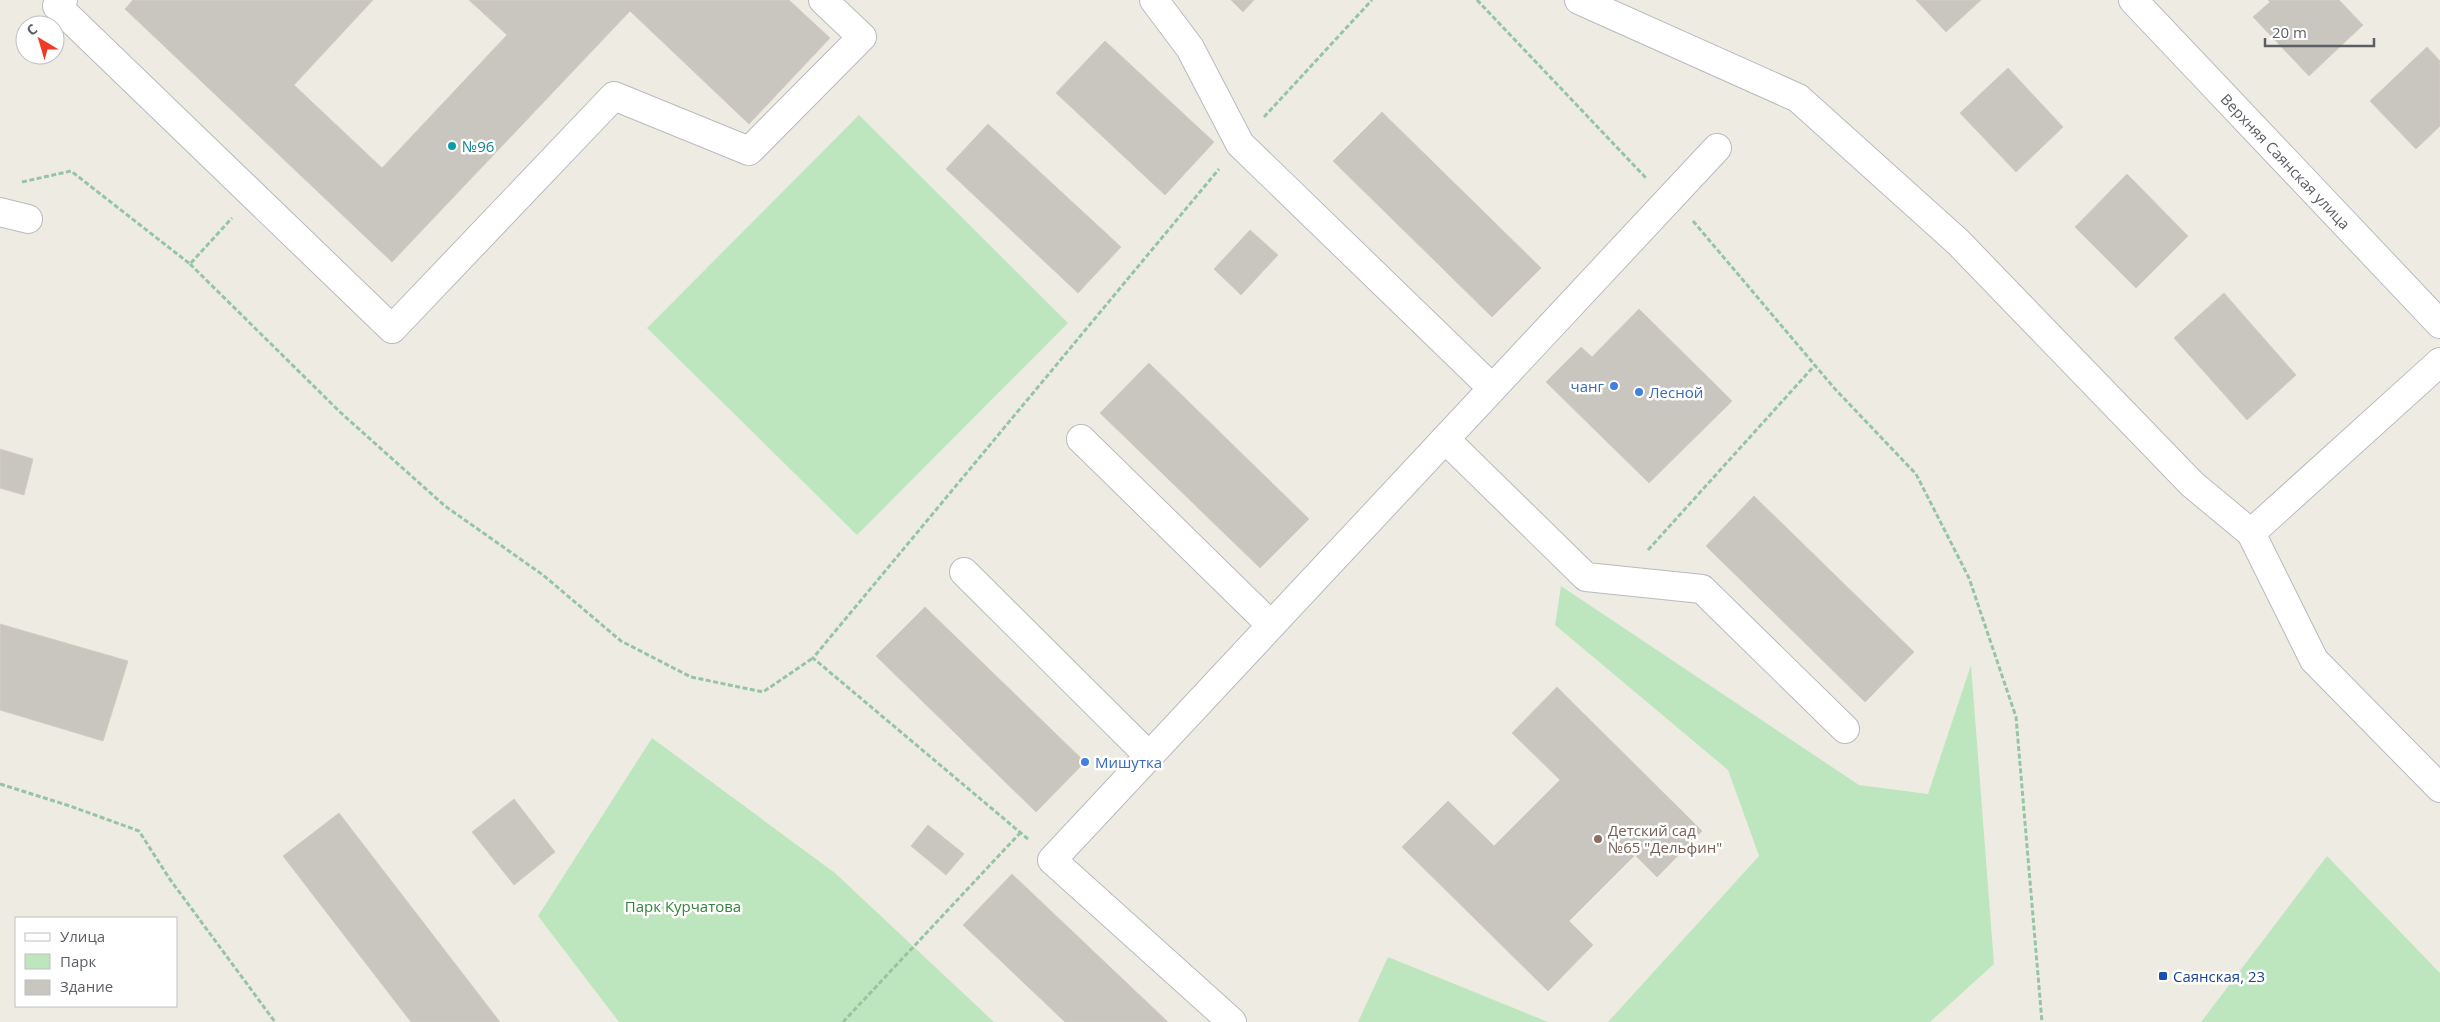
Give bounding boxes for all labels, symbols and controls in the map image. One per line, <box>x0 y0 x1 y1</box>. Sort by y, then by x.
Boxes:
north arrow <box>15 15 65 65</box>
scale bar <box>2265 15 2374 47</box>
text: С <box>22 19 41 40</box>
text: 20 m <box>2272 22 2307 42</box>
street label: Верхняя Саянская улица <box>2217 89 2355 233</box>
place label: №96 <box>462 136 494 156</box>
marker: №96 <box>446 140 458 152</box>
place label: чанг <box>1571 376 1605 396</box>
marker: чанг <box>1608 380 1620 392</box>
place label: Лесной <box>1649 382 1703 402</box>
marker: Лесной <box>1633 386 1645 398</box>
place label: Мишутка <box>1095 752 1162 772</box>
marker: Мишутка <box>1079 756 1091 768</box>
place label: Детский сад №65 "Дельфин" <box>1608 820 1722 857</box>
marker: Детский сад №65 "Дельфин" <box>1592 833 1604 845</box>
park label: Парк Курчатова <box>625 896 741 916</box>
legend <box>15 917 178 1007</box>
text: Улица <box>60 926 105 946</box>
text: Парк <box>60 951 96 971</box>
place label: Саянская, 23 <box>2173 966 2265 986</box>
marker: Саянская, 23 <box>2157 970 2169 982</box>
text: Здание <box>60 976 113 996</box>

